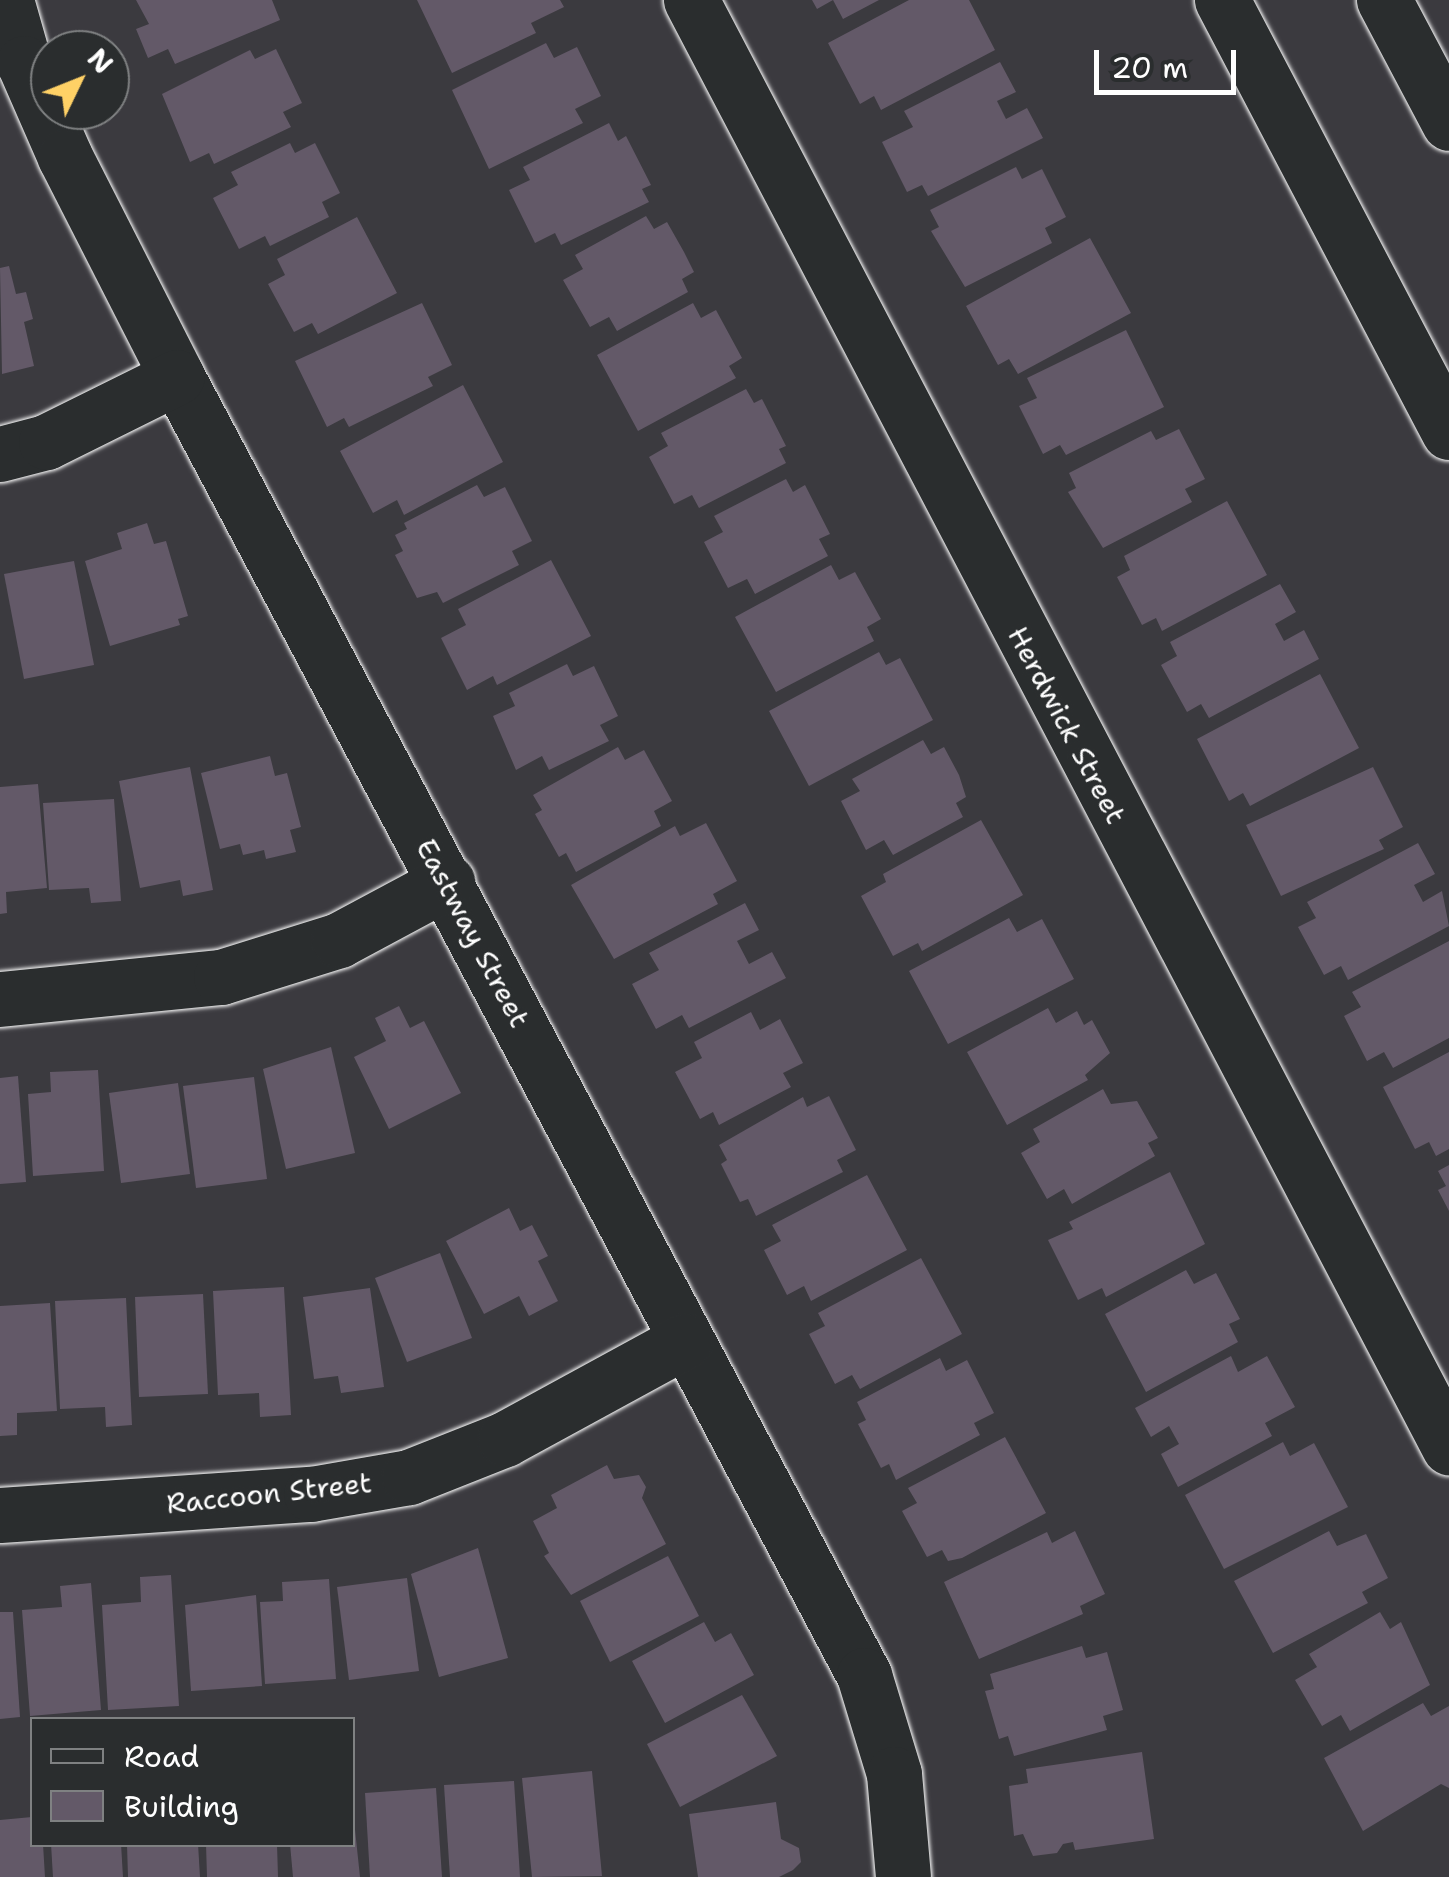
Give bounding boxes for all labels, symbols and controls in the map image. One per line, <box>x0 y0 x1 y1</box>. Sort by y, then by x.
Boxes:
north arrow <box>30 30 130 130</box>
scale bar <box>1099 30 1242 92</box>
text: N <box>79 40 122 82</box>
text: 20 m <box>1111 47 1188 88</box>
street label: Herdwick Street <box>1001 621 1133 829</box>
street label: Eastway Street <box>409 833 537 1033</box>
street label: Raccoon Street <box>165 1466 373 1520</box>
legend <box>30 1717 355 1847</box>
text: Road <box>124 1736 199 1777</box>
text: Building <box>124 1786 239 1827</box>

